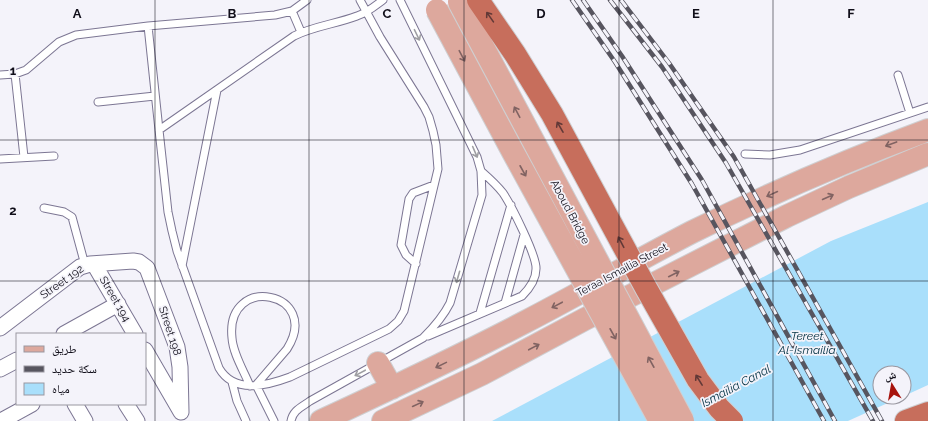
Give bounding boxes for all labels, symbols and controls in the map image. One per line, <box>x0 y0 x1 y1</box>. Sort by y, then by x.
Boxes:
text: A <box>73 6 82 21</box>
text: B <box>228 6 237 21</box>
text: C <box>383 6 392 21</box>
text: D <box>536 6 546 21</box>
text: E <box>692 6 700 21</box>
text: F <box>847 6 855 21</box>
one-way arrow <box>486 12 494 23</box>
one-way arrow <box>414 29 421 41</box>
one-way arrow <box>459 50 466 62</box>
text: 1 <box>10 63 17 78</box>
one-way arrow <box>513 106 520 118</box>
one-way arrow <box>555 121 563 133</box>
one-way arrow <box>886 140 898 148</box>
one-way arrow <box>471 145 479 157</box>
one-way arrow <box>520 165 528 177</box>
street label: Aboud Bridge <box>548 178 593 247</box>
one-way arrow <box>766 191 778 198</box>
one-way arrow <box>822 193 834 200</box>
text: 2 <box>9 203 17 218</box>
one-way arrow <box>617 236 625 248</box>
street label: Teraa Ismailia Street <box>574 240 670 300</box>
street label: Street 192 <box>38 262 87 302</box>
one-way arrow <box>454 270 461 283</box>
one-way arrow <box>668 270 680 277</box>
street label: Street 194 <box>97 274 133 324</box>
one-way arrow <box>551 302 563 309</box>
street label: Street 198 <box>156 305 184 357</box>
one-way arrow <box>610 328 617 340</box>
water label: Tereet Al-Ismailia <box>777 329 836 357</box>
legend <box>16 333 146 405</box>
text: طريق <box>52 342 77 356</box>
one-way arrow <box>528 342 540 350</box>
one-way arrow <box>647 356 655 368</box>
one-way arrow <box>435 361 447 369</box>
text: سكة حديد <box>52 362 97 376</box>
water label: Ismaïlia Canal <box>699 362 773 410</box>
north arrow <box>872 365 912 405</box>
text: ش <box>883 368 898 384</box>
one-way arrow <box>354 369 366 377</box>
one-way arrow <box>694 374 703 385</box>
text: مياه <box>52 382 70 396</box>
one-way arrow <box>411 400 423 407</box>

